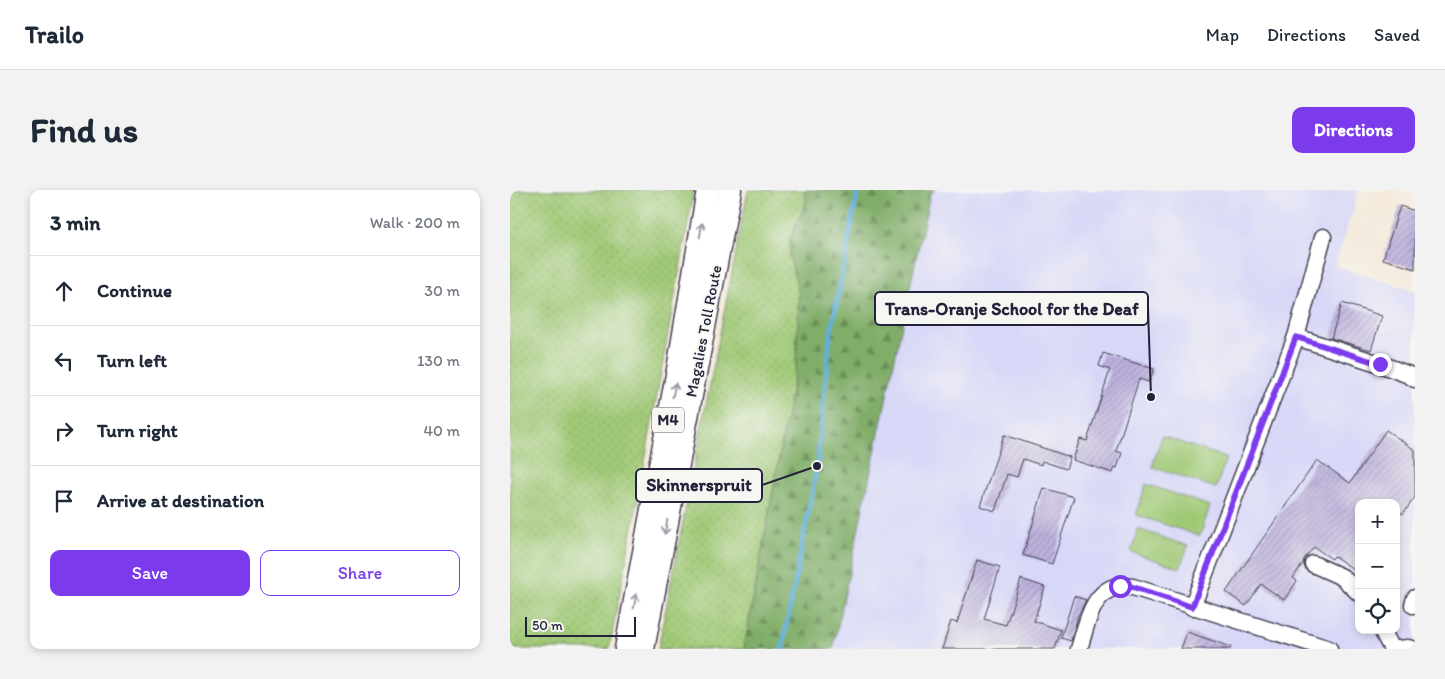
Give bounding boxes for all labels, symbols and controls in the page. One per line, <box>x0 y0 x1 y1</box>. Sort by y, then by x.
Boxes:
text: Trailo <box>25 20 84 49</box>
text: Map <box>1206 24 1239 46</box>
text: Directions <box>1267 24 1346 46</box>
text: Saved <box>1374 24 1420 46</box>
button: Directions <box>1292 107 1415 153</box>
text: Find us <box>30 109 138 151</box>
text: 3 min <box>50 210 100 235</box>
text: Walk · 200 m <box>370 213 460 232</box>
one-way arrow <box>697 222 707 238</box>
street label: Magalies Toll Route <box>681 263 726 399</box>
icon: ahead <box>50 277 78 305</box>
text: Continue <box>97 279 172 302</box>
text: 30 m <box>424 281 460 300</box>
callout: Trans-Oranje School for the Deaf <box>875 292 1148 325</box>
text: Trans-Oranje School for the Deaf <box>884 298 1139 320</box>
icon: left <box>50 347 78 375</box>
text: Turn left <box>97 349 167 372</box>
text: 130 m <box>417 351 460 370</box>
route end <box>1369 353 1392 376</box>
one-way arrow <box>669 382 679 398</box>
road number: M4 <box>652 408 684 432</box>
icon: right <box>50 417 78 445</box>
text: Turn right <box>97 419 178 442</box>
text: 40 m <box>423 421 460 440</box>
callout: Skinnerspruit <box>636 469 762 502</box>
text: Skinnerspruit <box>646 474 752 496</box>
icon: arrive <box>50 487 78 515</box>
text: Arrive at destination <box>97 489 264 512</box>
map controls <box>1355 499 1400 634</box>
button: + <box>1355 499 1400 544</box>
one-way arrow <box>661 518 671 534</box>
button: − <box>1355 544 1400 589</box>
button: Save <box>50 550 250 596</box>
button: Share <box>260 550 460 596</box>
route start <box>1109 575 1132 598</box>
button: locate <box>1355 589 1400 634</box>
one-way arrow <box>630 593 640 609</box>
scale bar <box>525 614 636 637</box>
text: 50 m <box>532 617 563 634</box>

